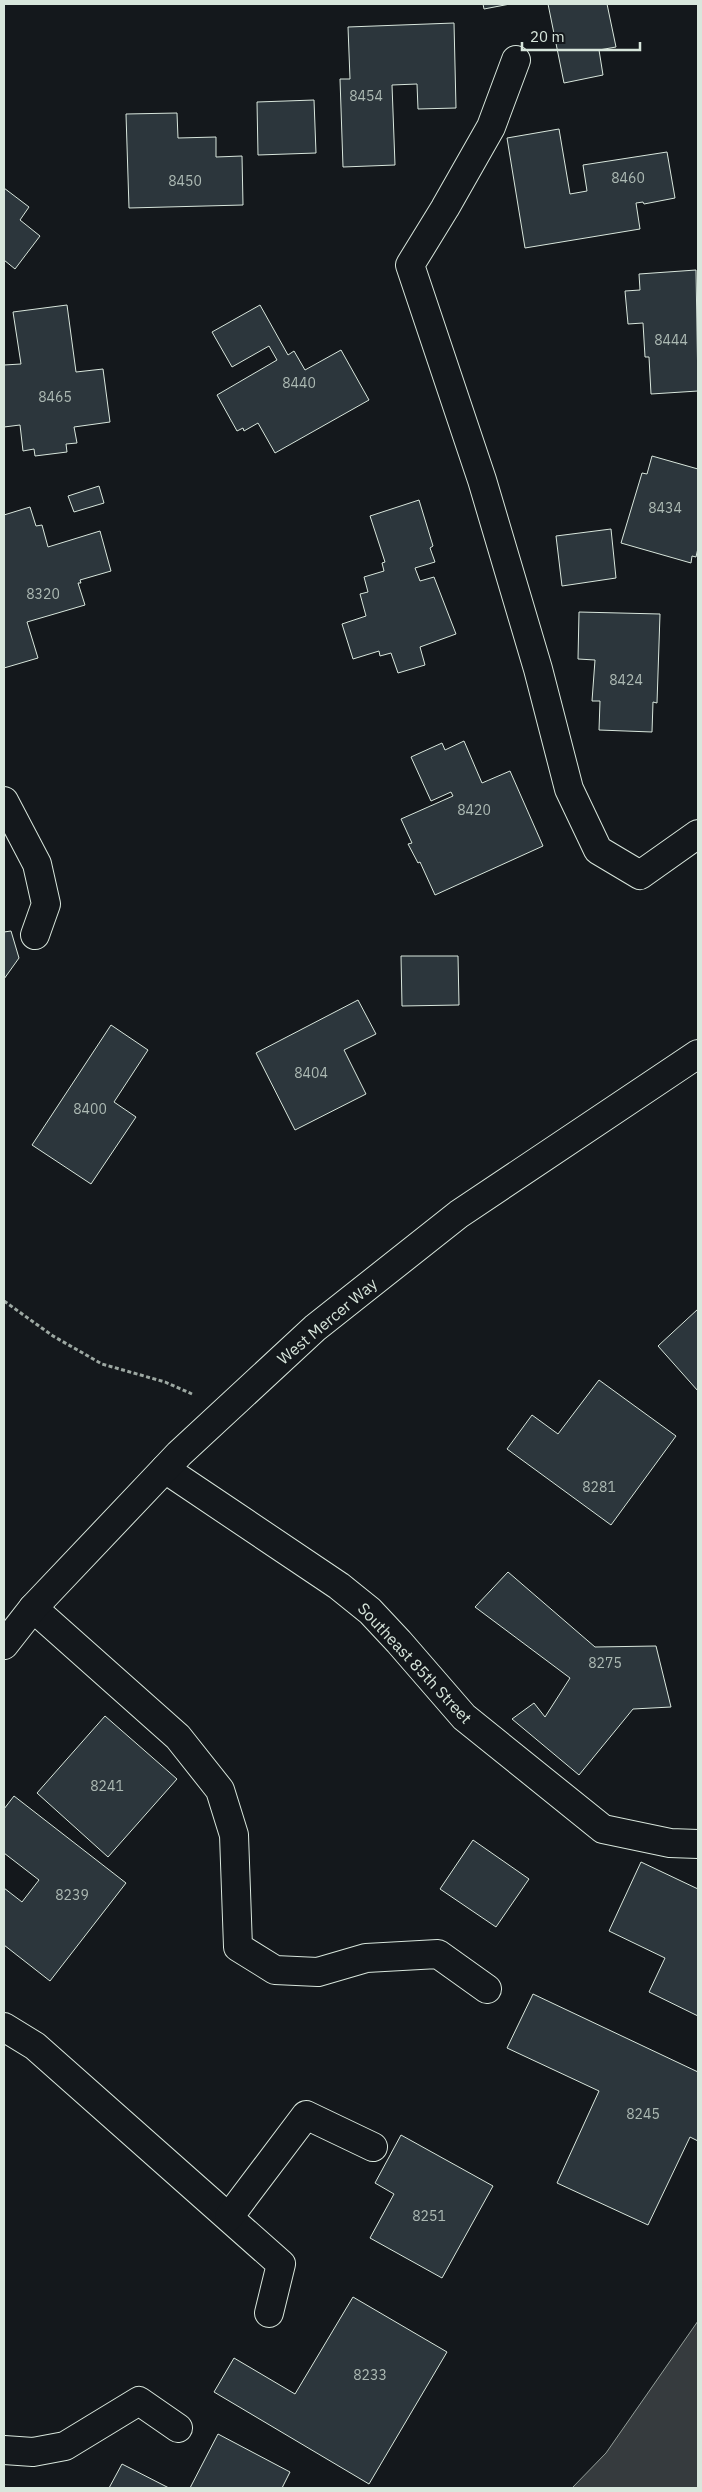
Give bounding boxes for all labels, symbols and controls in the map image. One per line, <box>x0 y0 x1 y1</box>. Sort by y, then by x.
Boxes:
scale bar <box>522 20 640 52</box>
text: 20 m <box>530 27 565 46</box>
house number: 8454 <box>349 87 383 105</box>
house number: 8460 <box>611 169 645 187</box>
house number: 8450 <box>168 172 202 190</box>
house number: 8444 <box>654 331 688 349</box>
house number: 8440 <box>282 374 316 392</box>
house number: 8465 <box>38 388 72 406</box>
house number: 8434 <box>648 499 682 517</box>
house number: 8320 <box>26 585 60 603</box>
house number: 8424 <box>609 671 643 689</box>
house number: 8420 <box>457 801 491 819</box>
house number: 8404 <box>294 1064 328 1082</box>
house number: 8400 <box>73 1100 107 1118</box>
street label: West Mercer Way <box>273 1273 381 1369</box>
house number: 8281 <box>582 1478 616 1496</box>
street label: Southeast 85th Street <box>354 1598 476 1728</box>
house number: 8275 <box>588 1654 622 1672</box>
house number: 8241 <box>90 1777 124 1795</box>
house number: 8239 <box>55 1886 89 1904</box>
house number: 8245 <box>626 2105 660 2123</box>
house number: 8251 <box>412 2207 446 2225</box>
house number: 8233 <box>353 2366 387 2384</box>

